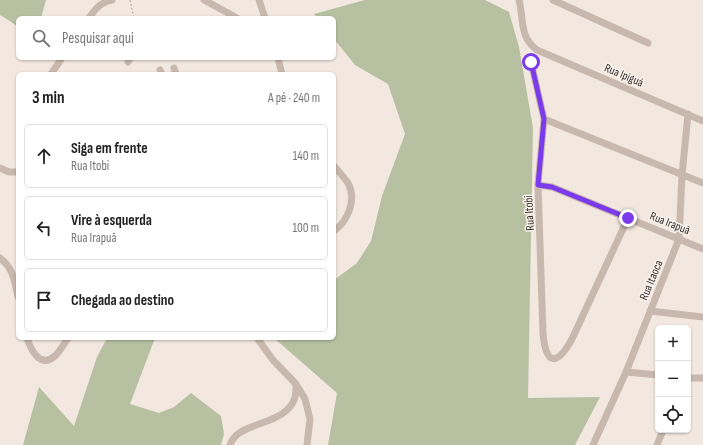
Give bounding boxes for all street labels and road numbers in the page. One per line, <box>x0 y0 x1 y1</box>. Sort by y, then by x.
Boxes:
street label: Rua Ipiguá <box>602 61 646 91</box>
street label: Rua Itobi <box>521 195 538 231</box>
street label: Rua Irapuã <box>648 209 692 238</box>
street label: Rua Itaoca <box>636 258 667 302</box>

